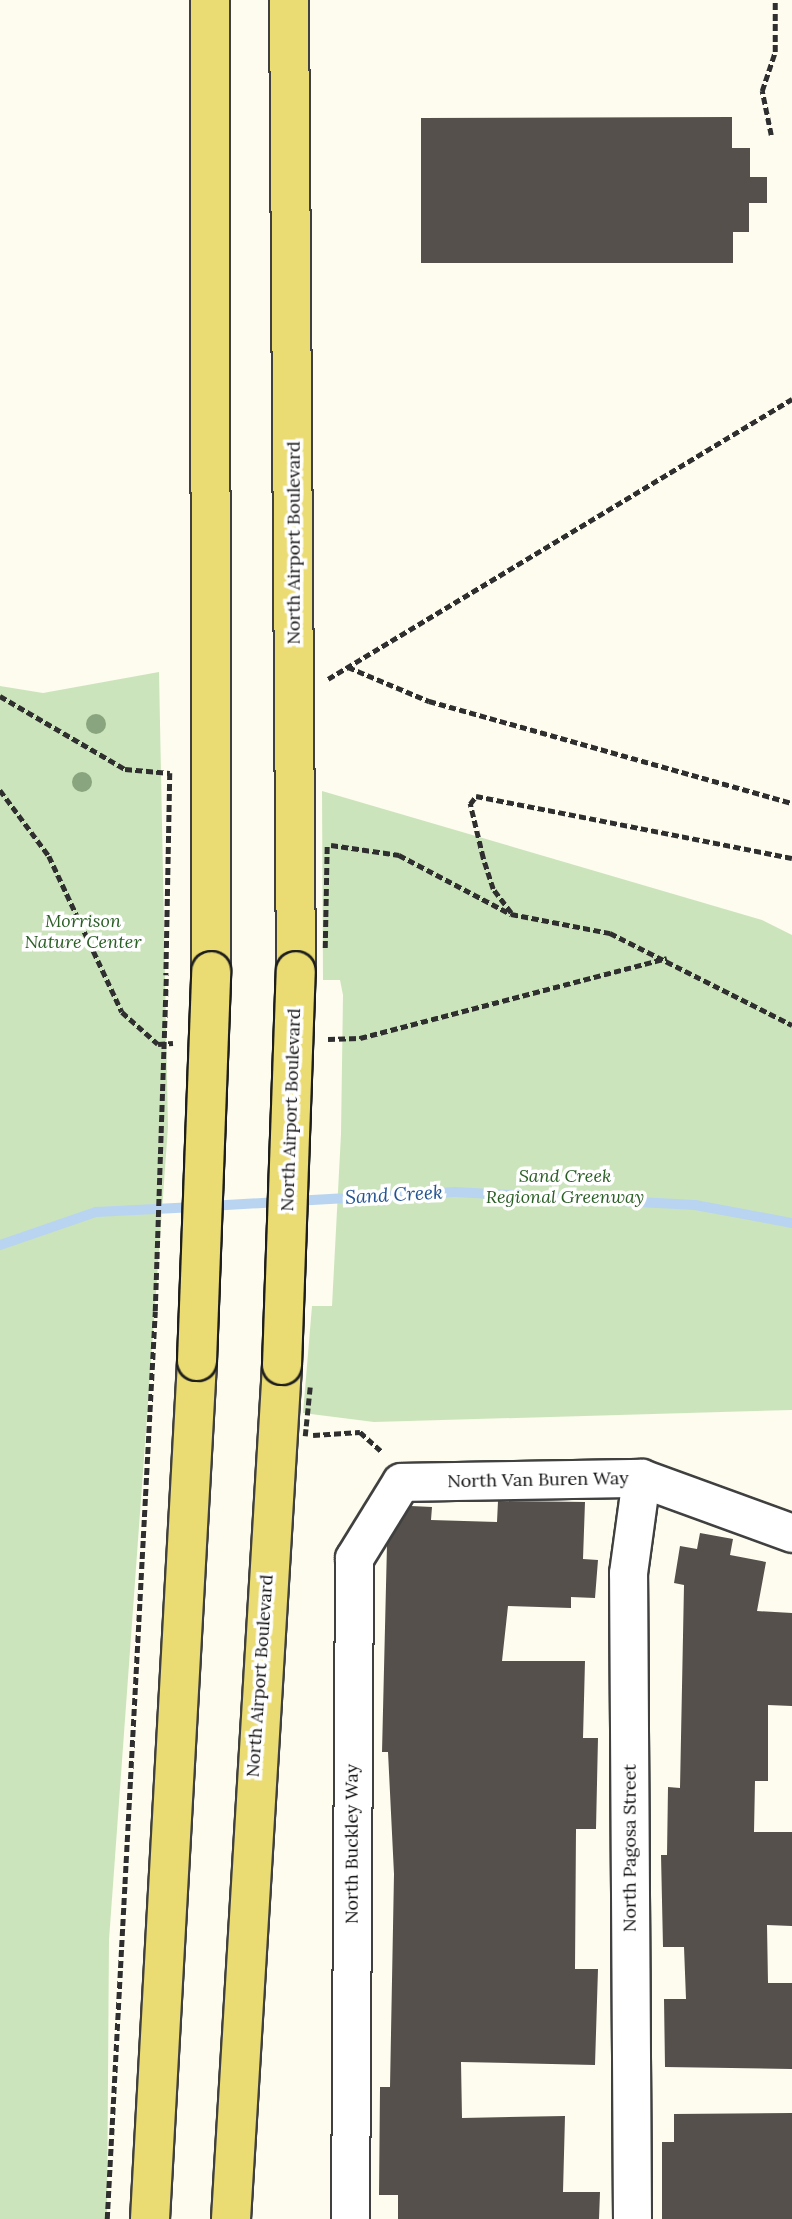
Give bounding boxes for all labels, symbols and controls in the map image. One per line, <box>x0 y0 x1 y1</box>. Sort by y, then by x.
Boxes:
street label: North Airport Boulevard <box>283 441 305 645</box>
park label: Morrison Nature Center <box>24 911 142 954</box>
street label: North Airport Boulevard <box>277 1008 305 1212</box>
park label: Sand Creek Regional Greenway <box>486 1166 644 1208</box>
water label: Sand Creek <box>345 1181 443 1209</box>
street label: North Van Buren Way <box>447 1468 629 1492</box>
street label: North Airport Boulevard <box>242 1574 278 1778</box>
street label: North Buckley Way <box>341 1764 363 1924</box>
street label: North Pagosa Street <box>619 1764 641 1932</box>

